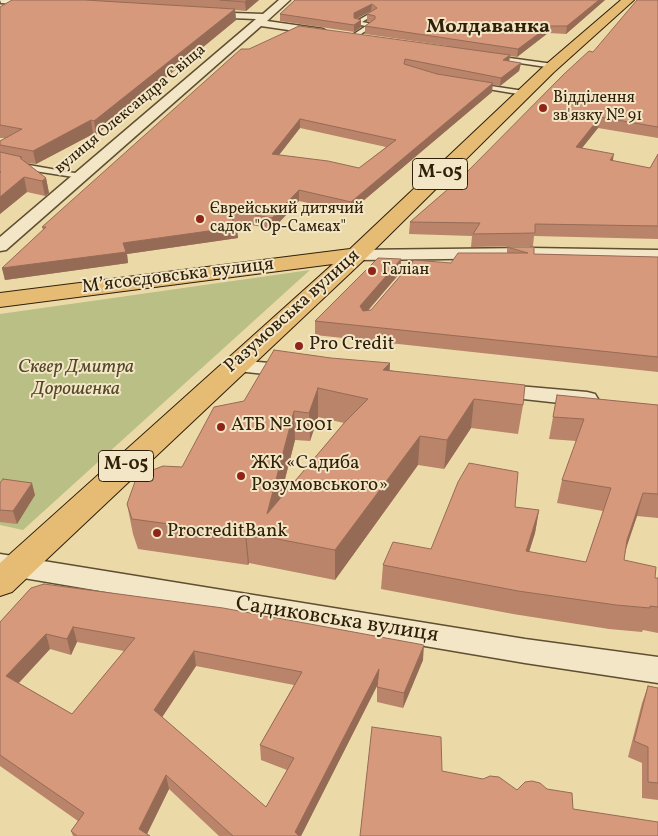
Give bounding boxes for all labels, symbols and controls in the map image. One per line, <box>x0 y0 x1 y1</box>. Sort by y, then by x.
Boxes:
district label: Молдаванка <box>426 16 550 40</box>
street label: вулиця Олександра Свіща <box>52 41 210 179</box>
place label: Відділення зв'язку № 91 <box>553 89 642 127</box>
marker: Відділення зв'язку № 91 <box>537 102 549 114</box>
road number: М-05 <box>412 158 468 190</box>
place label: Єврейський дитячий садок "Ор-Самєах" <box>210 200 364 238</box>
marker: Єврейський дитячий садок "Ор-Самєах" <box>194 213 206 225</box>
street label: Разумовська вулиця <box>221 245 365 379</box>
street label: Мʼясоєдовська вулиця <box>81 254 275 300</box>
place label: Галіан <box>382 261 429 281</box>
marker: Галіан <box>366 265 378 277</box>
place label: Pro Credit <box>309 335 394 357</box>
marker: Pro Credit <box>293 340 305 352</box>
park label: Сквер Дмитра Дорошенка <box>18 358 134 402</box>
place label: АТБ № 1001 <box>231 416 333 438</box>
marker: АТБ № 1001 <box>215 421 227 433</box>
road number: М-05 <box>98 451 154 482</box>
place label: ЖК «Садиба Розумовського» <box>251 454 388 498</box>
marker: ЖК «Садиба Розумовського» <box>235 470 247 482</box>
place label: ProcreditBank <box>167 522 288 544</box>
marker: ProcreditBank <box>151 527 163 539</box>
street label: Садиковська вулиця <box>234 592 440 650</box>

